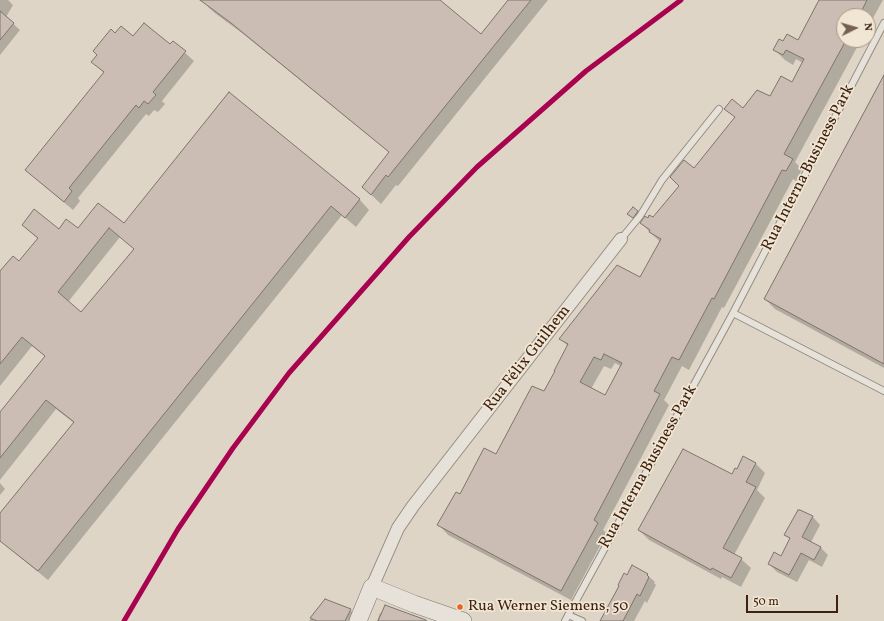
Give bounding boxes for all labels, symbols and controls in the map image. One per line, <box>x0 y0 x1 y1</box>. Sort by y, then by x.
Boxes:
north arrow <box>836 8 876 48</box>
text: N <box>860 22 875 32</box>
street label: Rua Interna Business Park <box>759 82 859 254</box>
street label: Rua Félix Guilhem <box>481 302 575 416</box>
street label: Rua Interna Business Park <box>596 382 702 552</box>
scale bar <box>748 587 840 613</box>
text: 50 m <box>753 594 779 610</box>
place label: Rua Werner Siemens, 50 <box>468 598 628 616</box>
marker: Rua Werner Siemens, 50 <box>455 602 465 612</box>

